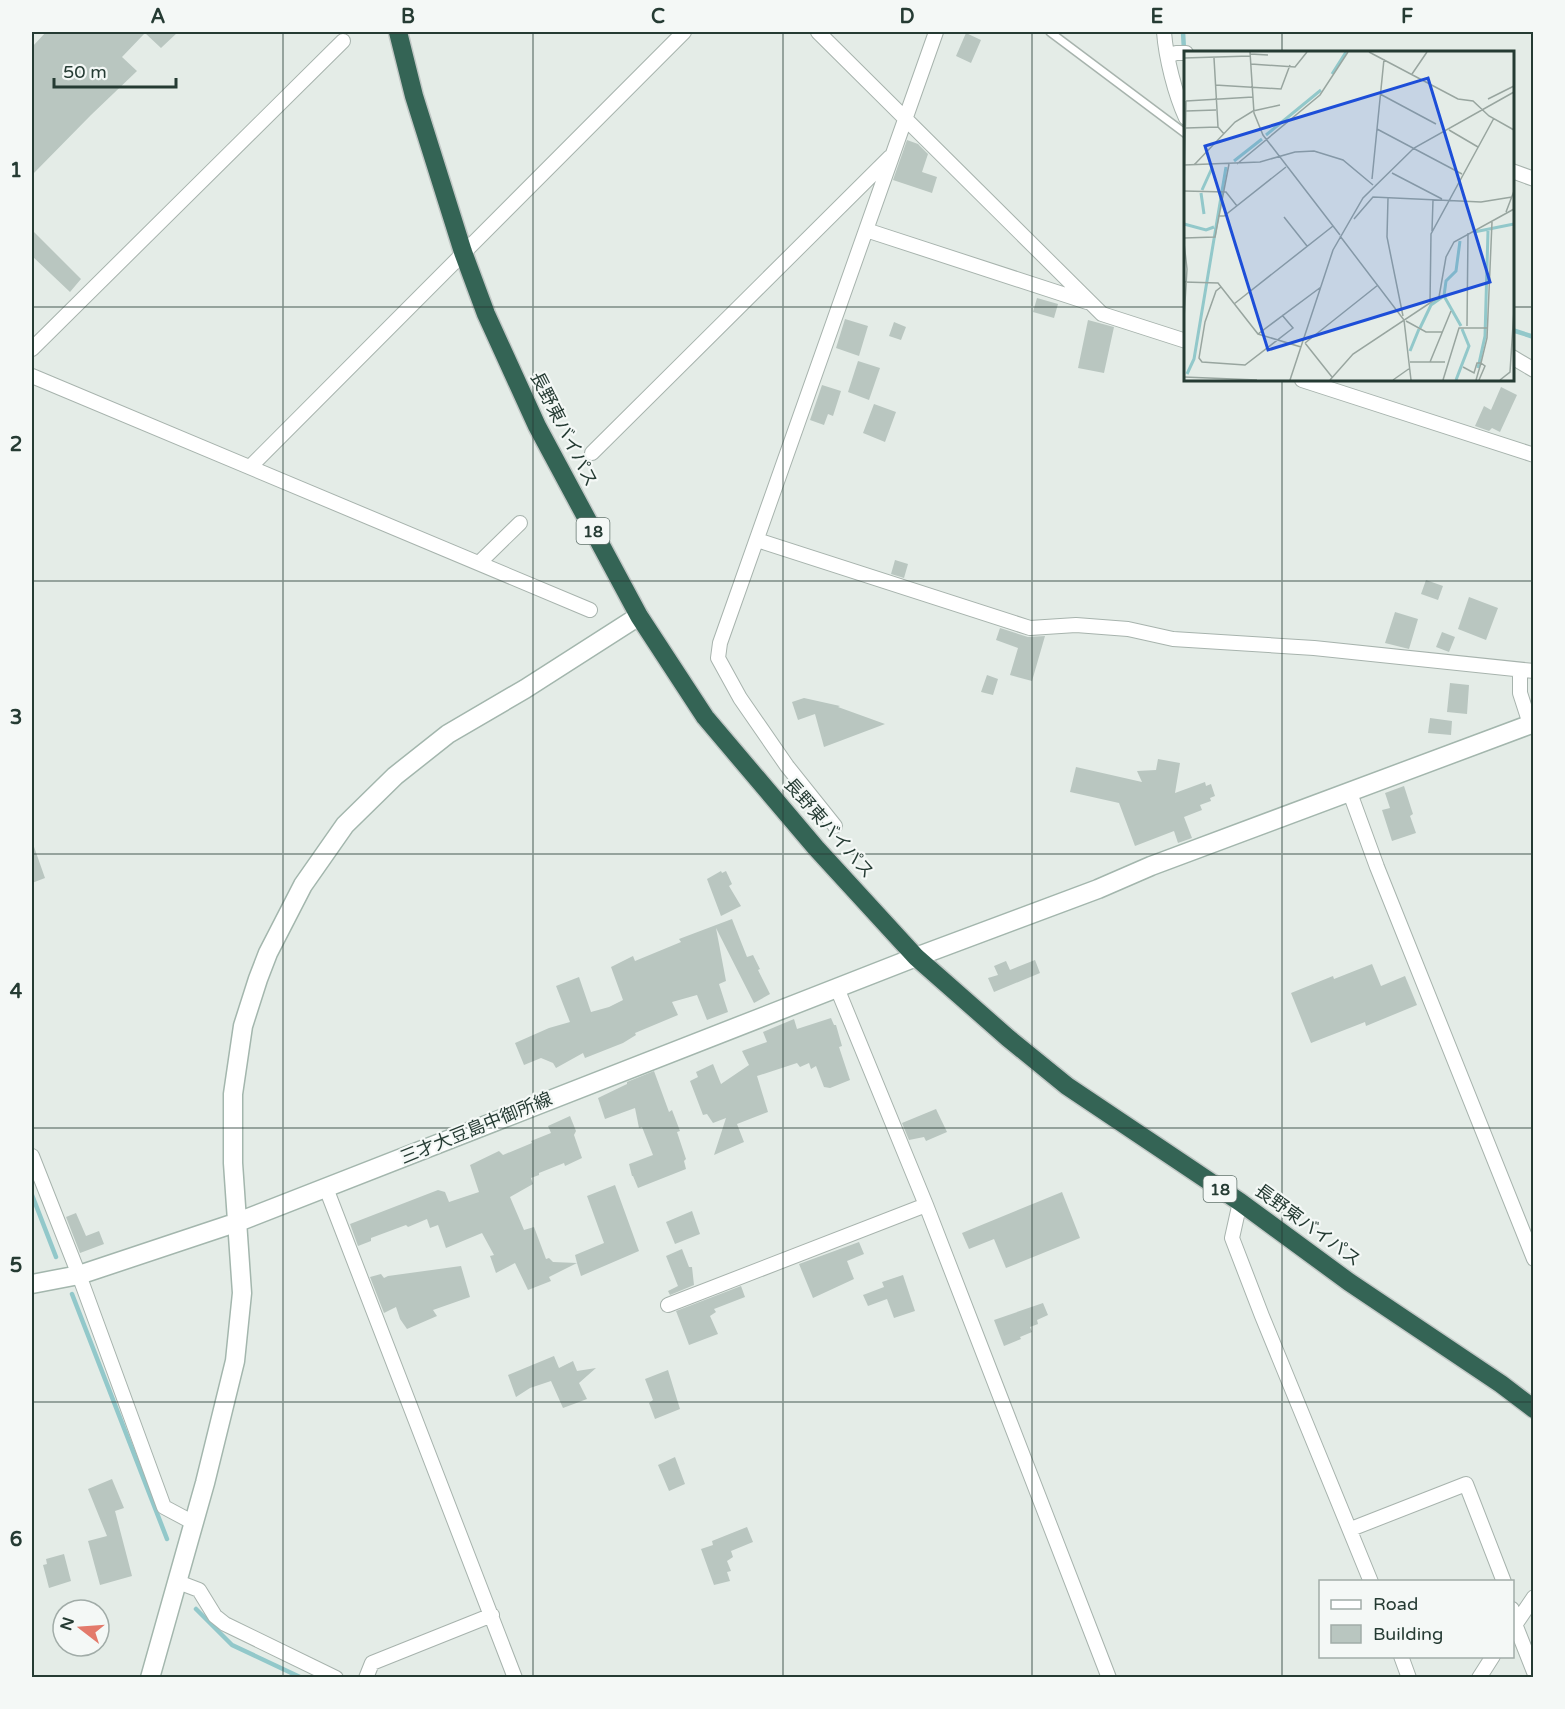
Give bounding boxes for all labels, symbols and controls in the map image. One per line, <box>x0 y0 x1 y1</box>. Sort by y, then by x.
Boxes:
text: A <box>151 5 166 29</box>
text: B <box>401 5 415 29</box>
text: C <box>651 5 665 29</box>
text: D <box>899 5 915 29</box>
text: E <box>1151 5 1164 29</box>
text: F <box>1401 5 1413 29</box>
scale bar <box>54 51 176 89</box>
inset map <box>1184 51 1514 381</box>
text: 50 m <box>63 61 107 83</box>
text: 1 <box>10 159 22 183</box>
street label: 長野東バイパス <box>526 368 602 490</box>
text: 2 <box>10 433 22 457</box>
road number: 18 <box>576 518 610 544</box>
text: 3 <box>10 706 22 730</box>
street label: 長野東バイパス <box>779 773 879 883</box>
text: 4 <box>10 980 23 1004</box>
street label: 三才大豆島中御所線 <box>397 1087 555 1169</box>
road number: 18 <box>1204 1176 1236 1202</box>
street label: 長野東バイパス <box>1251 1179 1365 1271</box>
text: 5 <box>10 1254 22 1278</box>
text: 6 <box>10 1528 22 1552</box>
legend <box>1319 1580 1514 1658</box>
text: Road <box>1373 1593 1418 1615</box>
north arrow <box>51 1598 111 1658</box>
text: N <box>56 1615 79 1633</box>
text: Building <box>1373 1623 1443 1645</box>

